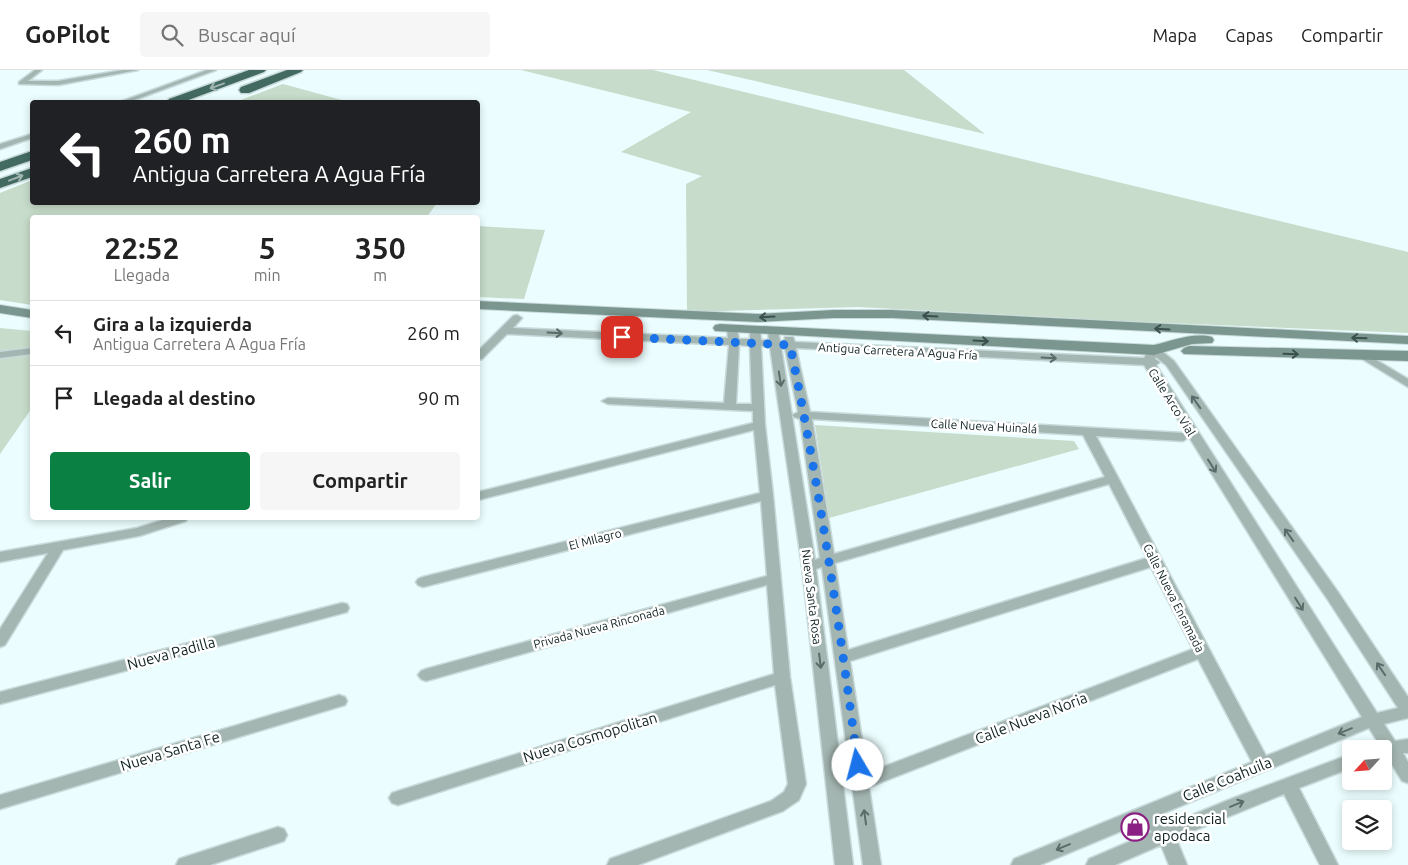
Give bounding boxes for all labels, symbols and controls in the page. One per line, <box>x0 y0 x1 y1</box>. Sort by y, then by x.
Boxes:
search box <box>140 12 490 57</box>
text: GoPilot <box>25 21 110 48</box>
icon: search <box>158 21 186 49</box>
text: Buscar aquí <box>198 24 296 46</box>
text: Mapa <box>1152 25 1197 45</box>
text: Capas <box>1225 25 1273 45</box>
text: Compartir <box>1301 25 1383 45</box>
one-way arrow <box>210 82 225 91</box>
icon: left <box>50 120 115 185</box>
text: 260 m <box>133 120 231 160</box>
text: Antigua Carretera A Agua Fría <box>133 161 426 186</box>
one-way arrow <box>8 173 23 182</box>
text: 22:52 <box>104 231 179 265</box>
text: 5 <box>259 231 276 265</box>
text: 350 <box>355 231 406 265</box>
text: Llegada <box>114 266 170 284</box>
text: min <box>254 266 281 284</box>
text: m <box>373 266 387 284</box>
one-way arrow <box>922 312 938 321</box>
text: Gira a la izquierda <box>93 313 252 335</box>
one-way arrow <box>760 313 776 322</box>
pin <box>601 316 643 358</box>
icon: left <box>50 319 78 347</box>
text: 260 m <box>407 322 460 344</box>
icon: arrive <box>608 323 636 351</box>
one-way arrow <box>1154 324 1170 333</box>
one-way arrow <box>546 329 562 338</box>
one-way arrow <box>1352 333 1368 343</box>
text: Antigua Carretera A Agua Fría <box>93 335 306 353</box>
one-way arrow <box>972 337 988 346</box>
street label: Antigua Carretera A Agua Fría <box>818 340 978 362</box>
one-way arrow <box>1282 349 1298 358</box>
one-way arrow <box>1040 353 1057 363</box>
street label: Calle Arco Vial <box>1146 366 1198 438</box>
one-way arrow <box>775 371 785 387</box>
icon: arrive <box>50 384 78 412</box>
text: Llegada al destino <box>93 387 256 409</box>
text: 90 m <box>418 387 460 409</box>
one-way arrow <box>1191 395 1201 409</box>
street label: Calle Nueva Huinalá <box>930 417 1038 435</box>
button: Salir <box>50 452 250 510</box>
button: Compartir <box>260 452 460 510</box>
one-way arrow <box>1208 458 1218 472</box>
street label: El MIlagro <box>567 526 623 552</box>
one-way arrow <box>1284 529 1295 542</box>
street label: Calle Nueva Enramada <box>1141 542 1207 654</box>
street label: Nueva Santa Rosa <box>800 549 824 645</box>
one-way arrow <box>1294 596 1304 610</box>
street label: Privada Nueva Rinconada <box>532 603 666 651</box>
street label: Nueva Padilla <box>125 633 217 673</box>
one-way arrow <box>815 653 825 669</box>
one-way arrow <box>1376 662 1386 676</box>
street label: Calle Nueva Noria <box>972 689 1090 747</box>
street label: Nueva Cosmopolitan <box>521 708 659 766</box>
one-way arrow <box>1338 727 1353 736</box>
street label: Nueva Santa Fe <box>118 728 222 774</box>
position arrow <box>831 738 883 790</box>
north arrow <box>1342 740 1392 790</box>
map controls <box>1342 740 1392 850</box>
street label: Calle Coahuila <box>1180 753 1274 805</box>
one-way arrow <box>1229 799 1244 809</box>
button: layers <box>1342 800 1392 850</box>
one-way arrow <box>860 809 870 825</box>
place label: residencial apodaca <box>1154 810 1226 844</box>
shop icon: residencial apodaca <box>1120 812 1150 842</box>
one-way arrow <box>1056 842 1071 852</box>

